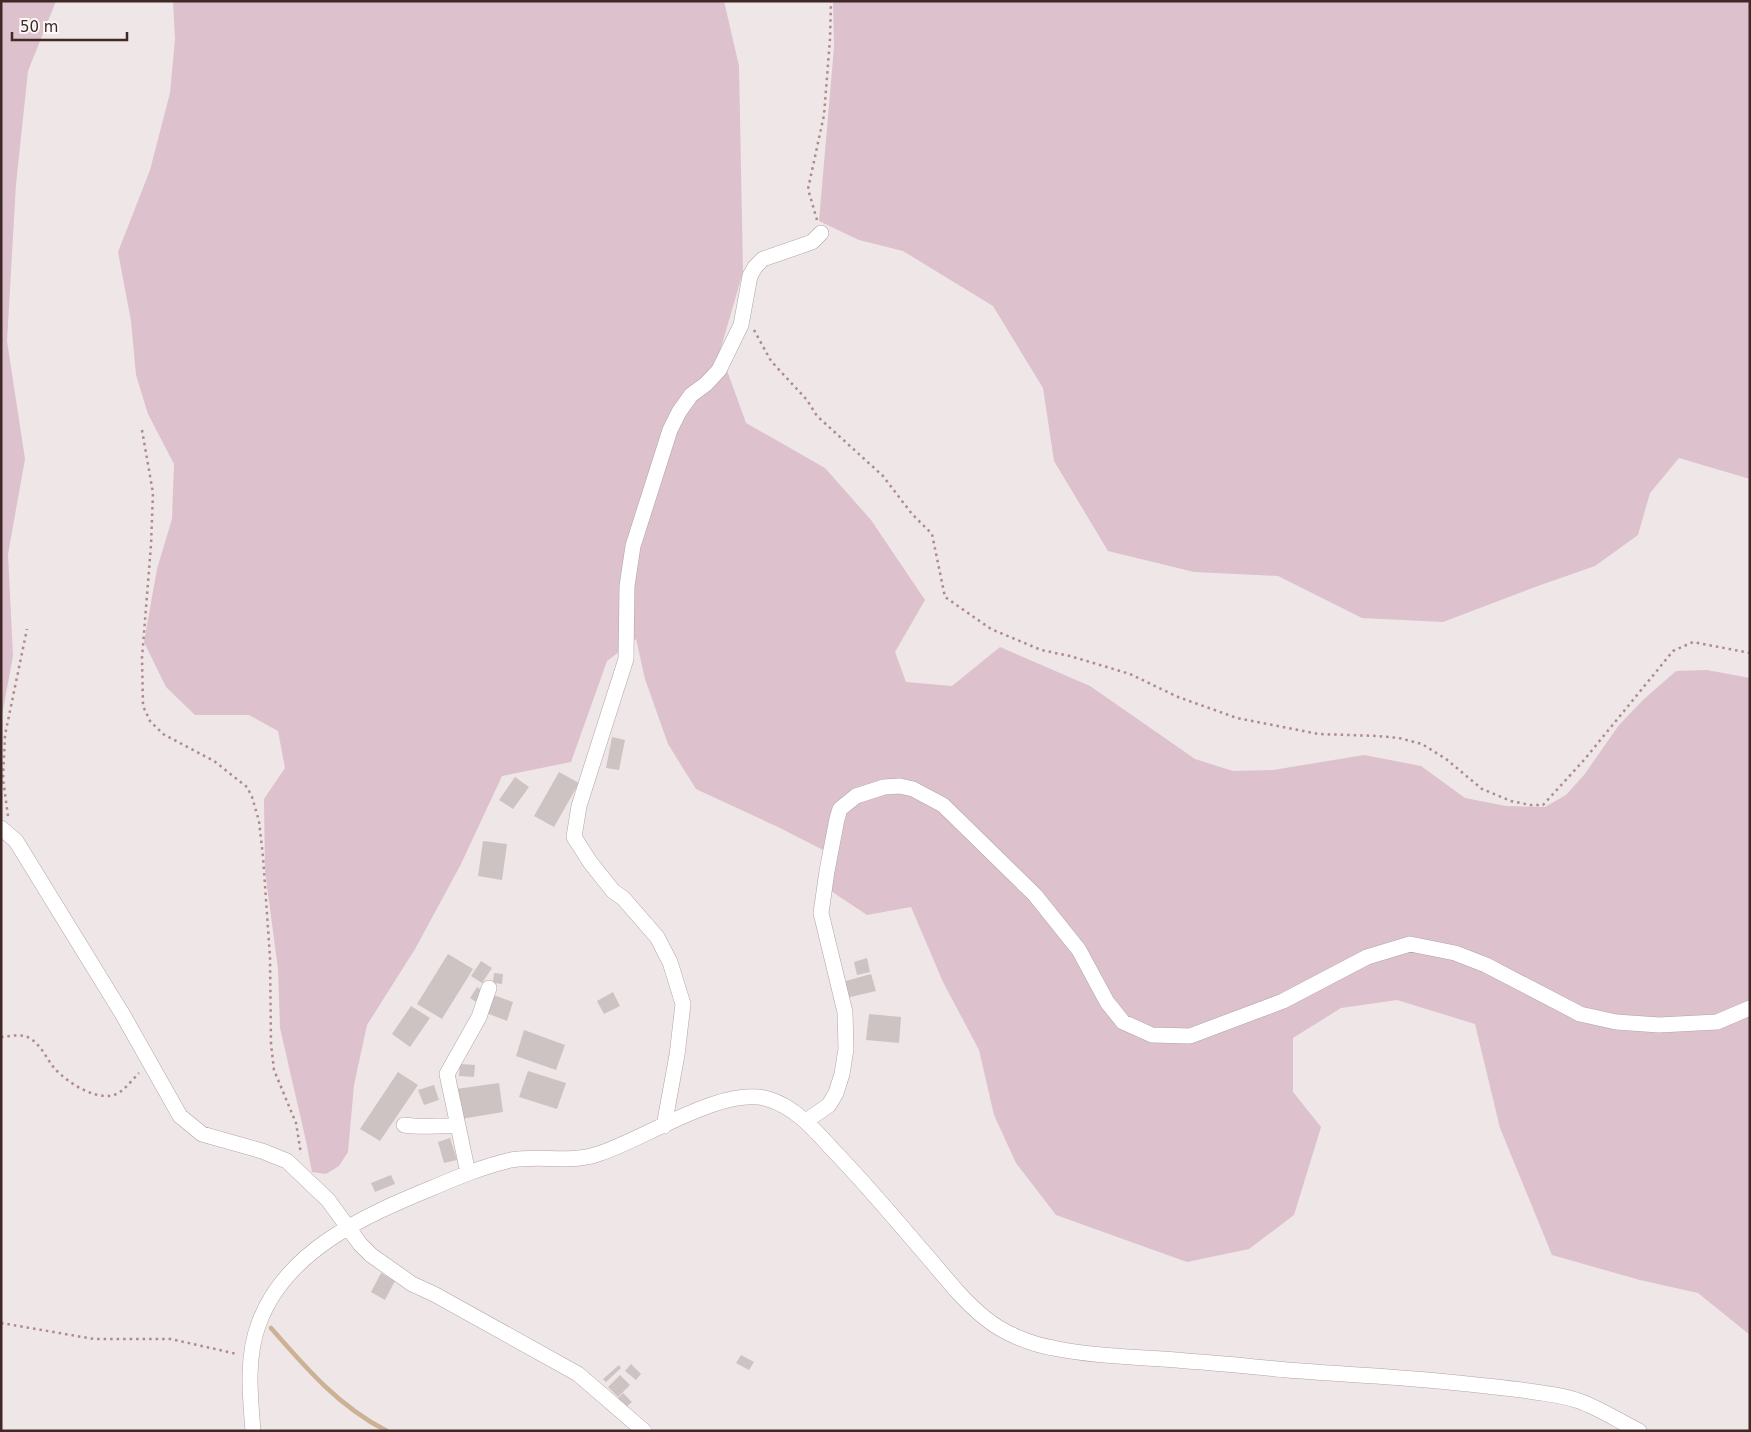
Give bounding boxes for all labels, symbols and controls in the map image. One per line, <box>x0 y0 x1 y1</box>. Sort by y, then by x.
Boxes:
scale bar <box>12 10 128 42</box>
text: 50 m <box>20 18 58 36</box>

